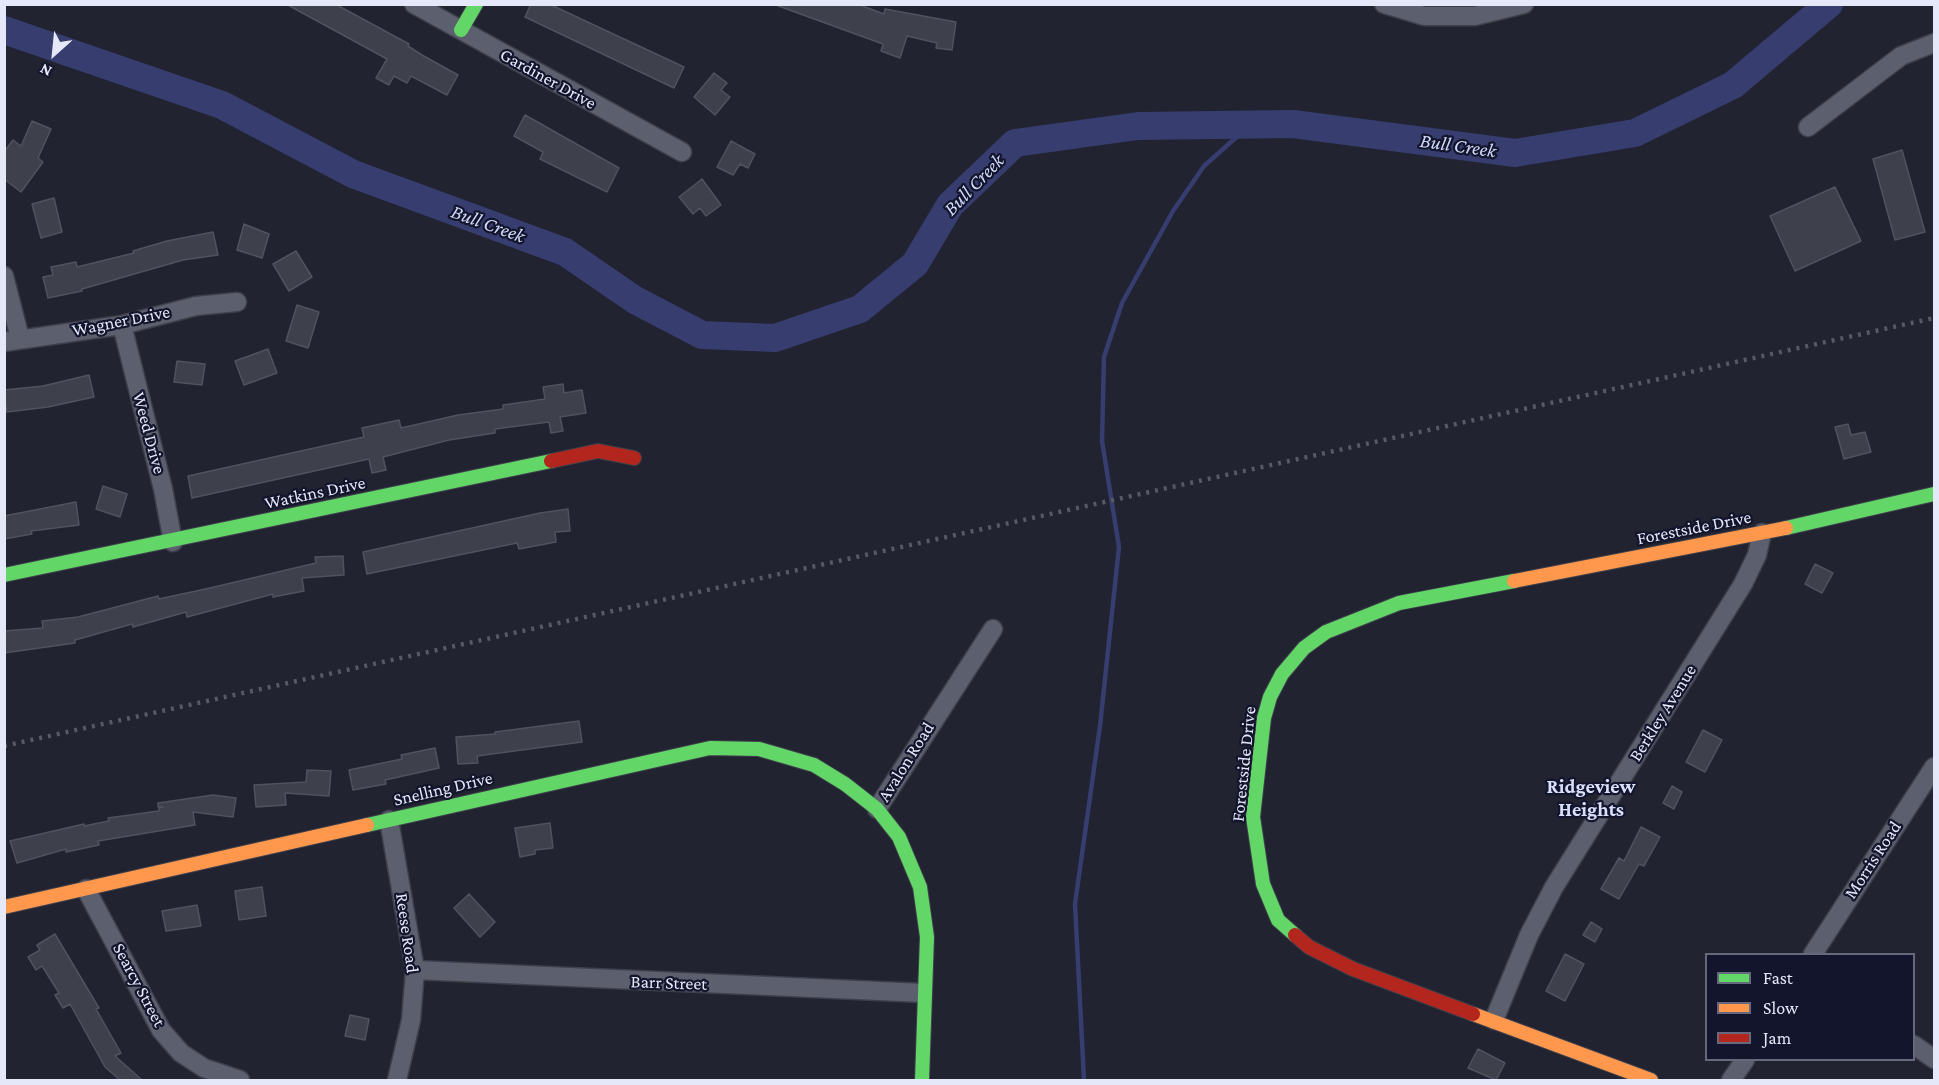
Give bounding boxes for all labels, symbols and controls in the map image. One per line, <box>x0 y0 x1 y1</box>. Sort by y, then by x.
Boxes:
north arrow <box>24 24 84 84</box>
street label: Gardiner Drive <box>496 44 600 114</box>
text: N <box>37 60 54 81</box>
water label: Bull Creek <box>1418 129 1498 163</box>
water label: Bull Creek <box>939 149 1009 221</box>
water label: Bull Creek <box>448 200 528 248</box>
street label: Wagner Drive <box>70 301 172 341</box>
street label: Weed Drive <box>128 390 170 476</box>
street label: Watkins Drive <box>263 472 367 514</box>
street label: Forestside Drive <box>1635 506 1753 550</box>
street label: Berkley Avenue <box>1625 661 1701 765</box>
street label: Forestside Drive <box>1227 705 1261 823</box>
street label: Avalon Road <box>873 718 939 806</box>
street label: Snelling Drive <box>391 767 495 811</box>
district label: Ridgeview Heights <box>1547 775 1635 822</box>
street label: Morris Road <box>1840 817 1906 903</box>
street label: Reese Road <box>391 892 423 974</box>
street label: Searcy Street <box>108 939 170 1031</box>
legend <box>1705 953 1915 1061</box>
text: Fast <box>1763 968 1793 988</box>
street label: Barr Street <box>630 971 708 995</box>
text: Slow <box>1763 998 1798 1018</box>
text: Jam <box>1763 1028 1791 1048</box>

